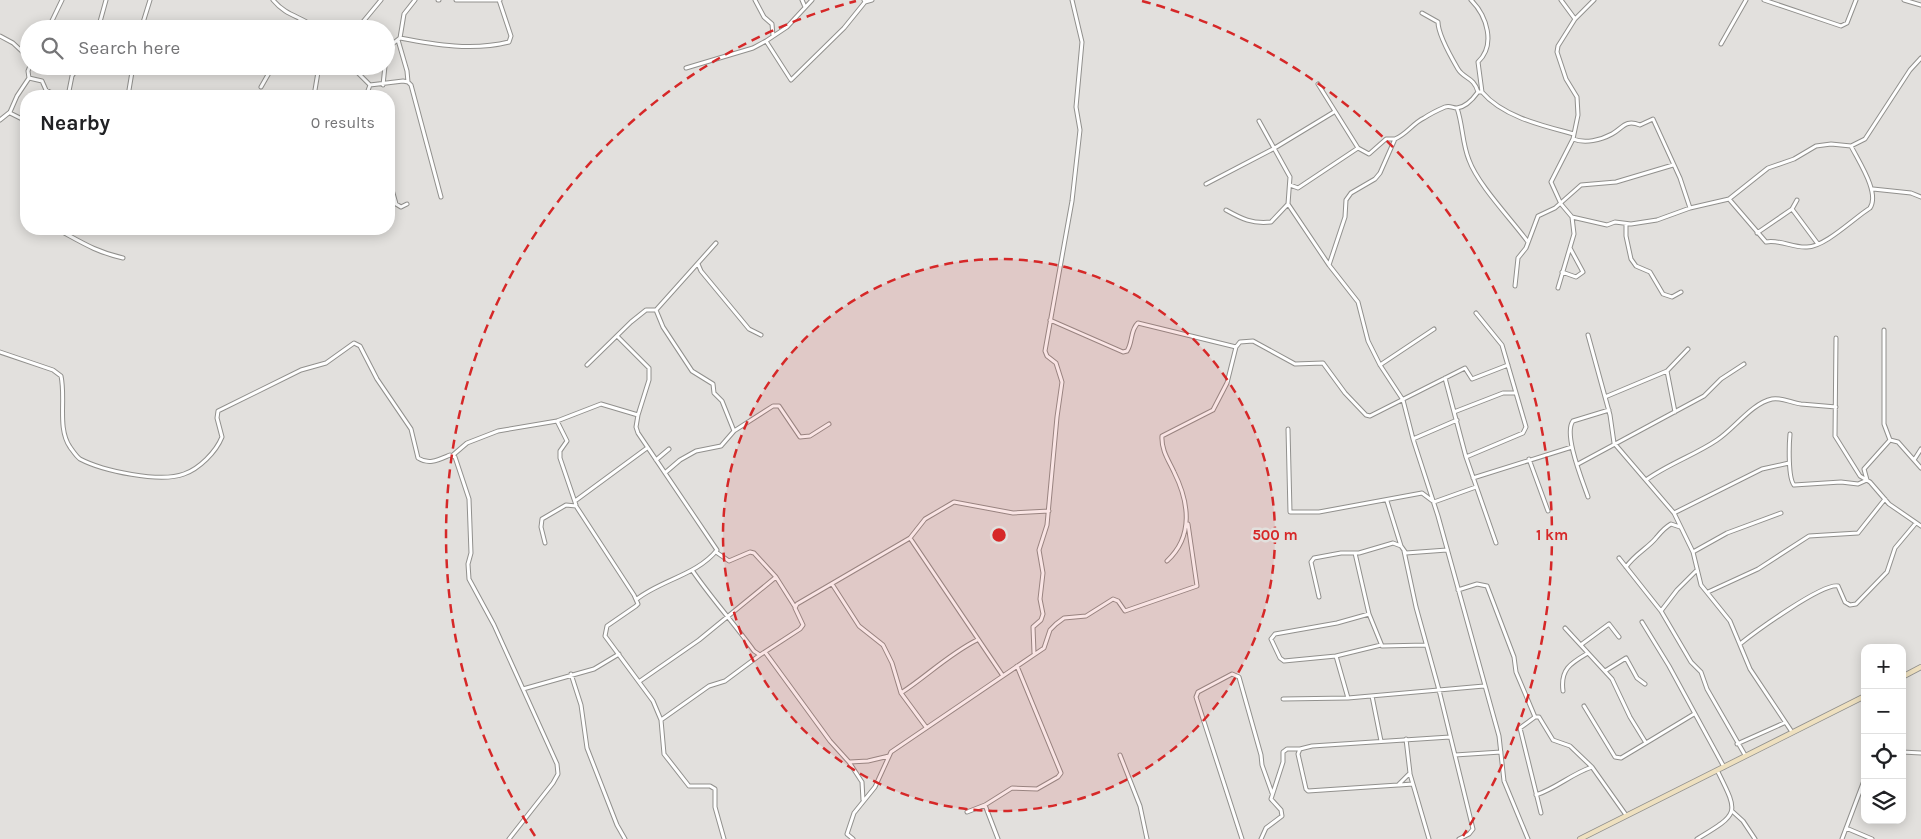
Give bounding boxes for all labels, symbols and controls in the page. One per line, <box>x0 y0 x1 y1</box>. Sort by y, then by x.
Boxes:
search box <box>20 20 395 75</box>
icon: search <box>38 34 66 62</box>
text: Search here <box>78 37 180 59</box>
text: Nearby <box>40 111 110 135</box>
text: 0 results <box>311 113 375 132</box>
centre of rings <box>990 526 1008 544</box>
text: 500 m <box>1252 526 1298 544</box>
text: 1 km <box>1536 526 1568 544</box>
map controls <box>1861 644 1906 824</box>
button: + <box>1861 644 1906 689</box>
button: − <box>1861 689 1906 734</box>
button: locate <box>1861 734 1906 779</box>
button: layers <box>1861 779 1906 824</box>

